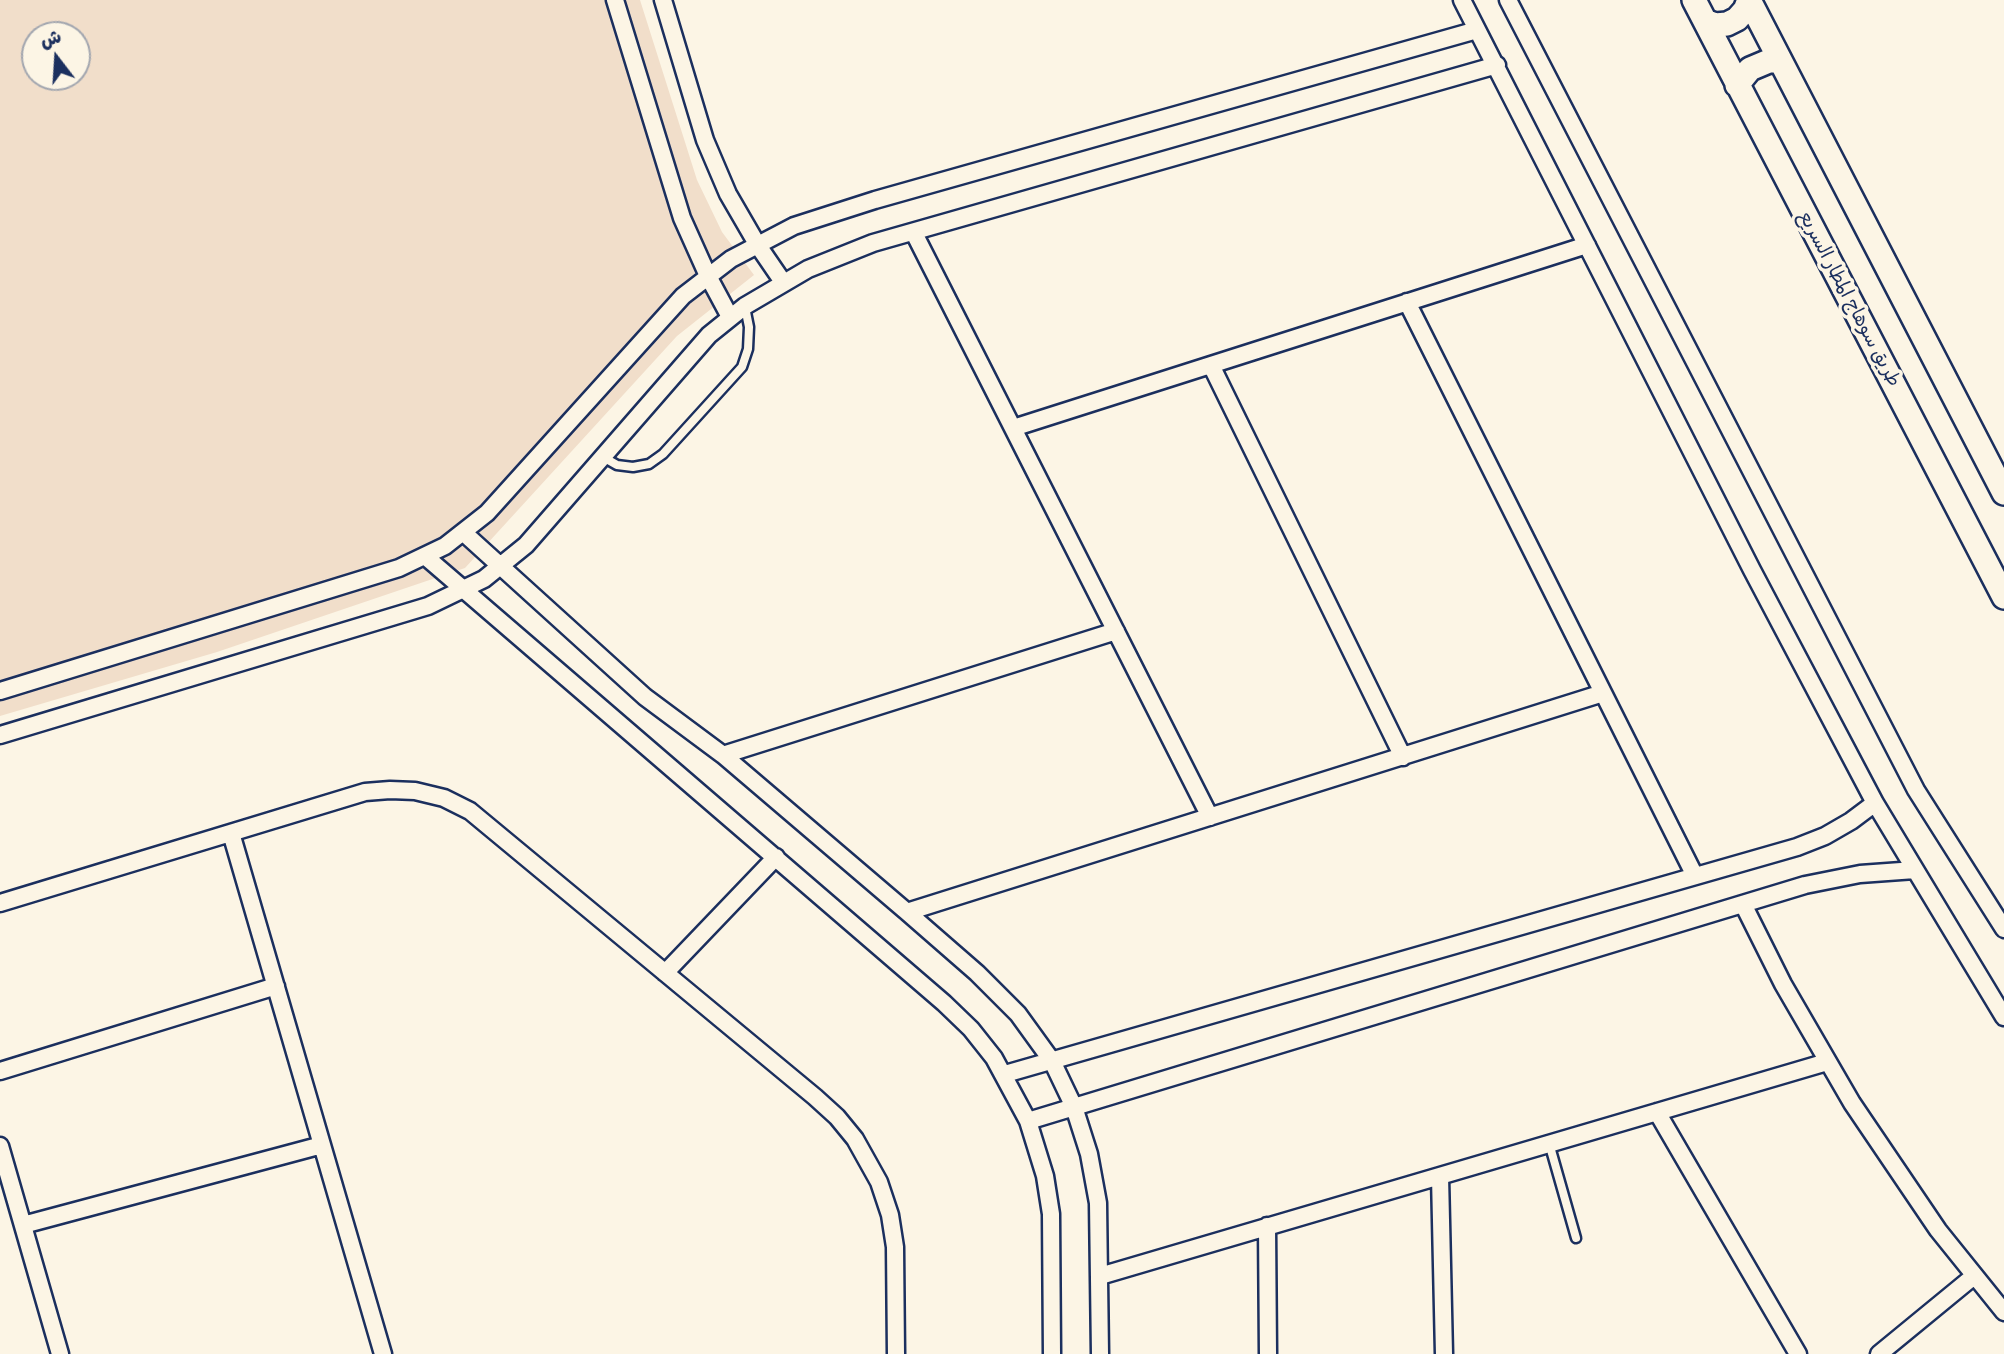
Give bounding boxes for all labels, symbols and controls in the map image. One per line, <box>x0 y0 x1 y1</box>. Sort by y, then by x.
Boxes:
north arrow <box>21 21 91 91</box>
text: ش <box>37 22 64 53</box>
street label: طريق سوهاج المطار السريع <box>1793 207 1905 391</box>

